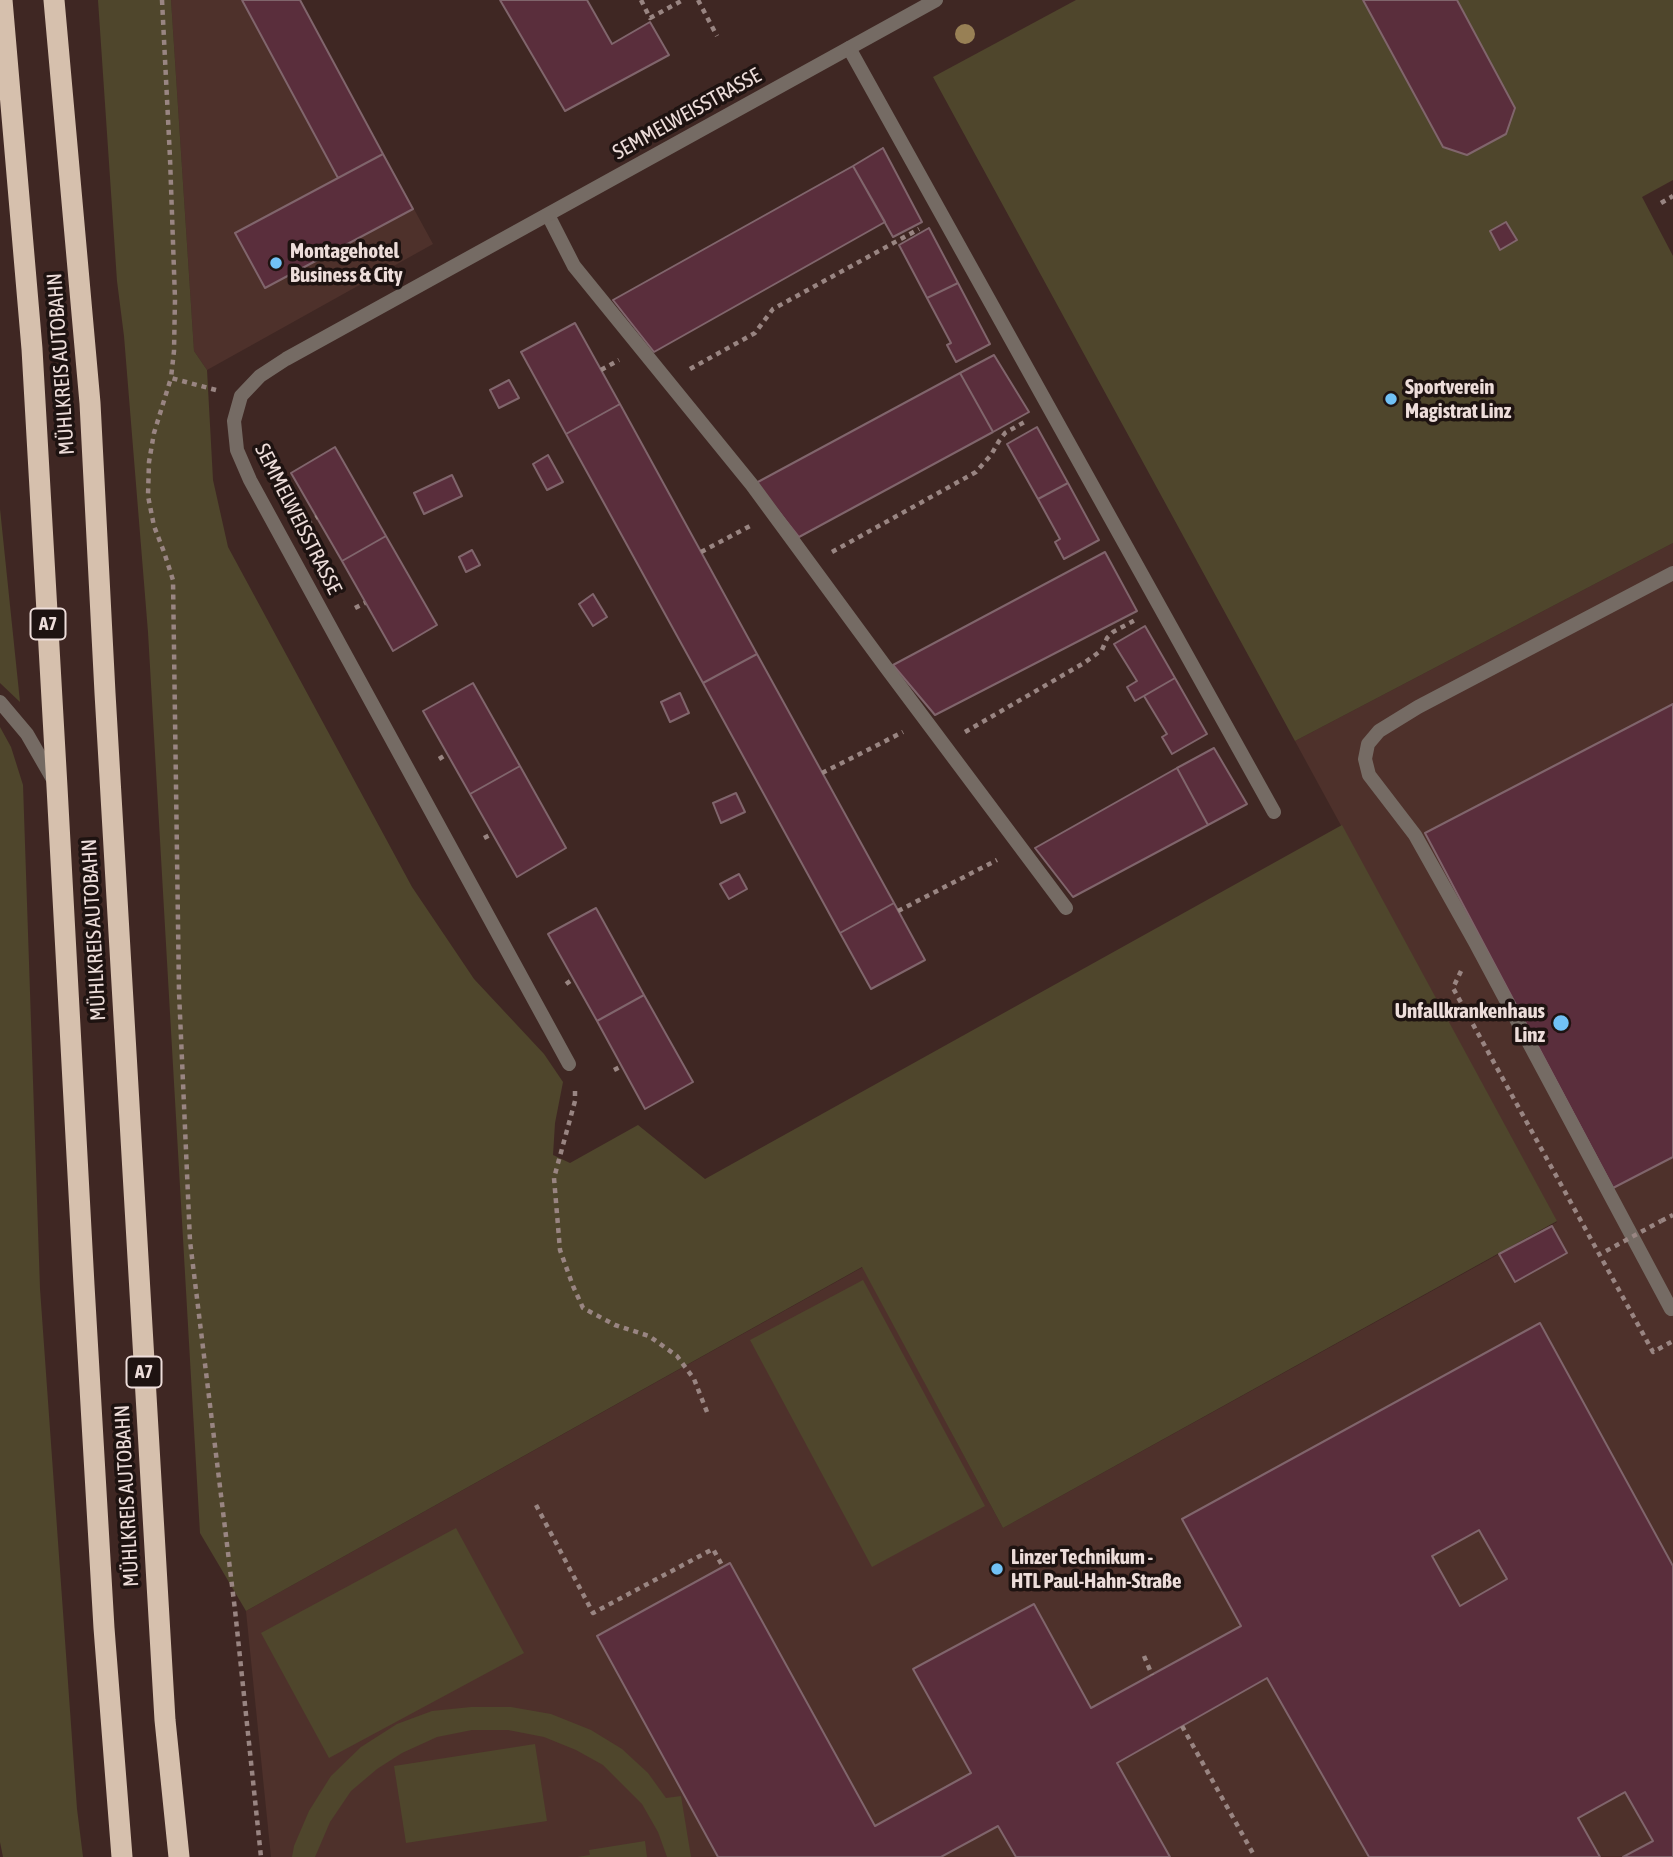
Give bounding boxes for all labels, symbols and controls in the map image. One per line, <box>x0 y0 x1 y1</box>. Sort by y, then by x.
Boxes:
street label: SEMMELWEISSTRASSE <box>608 63 766 165</box>
place label: Montagehotel Business & City <box>290 238 403 288</box>
marker: Montagehotel Business & City <box>268 255 284 271</box>
street label: MÜHLKREIS AUTOBAHN <box>42 272 80 456</box>
place label: Sportverein Magistrat Linz <box>1405 374 1511 424</box>
marker: Sportverein Magistrat Linz <box>1383 391 1399 407</box>
street label: SEMMELWEISSTRASSE <box>249 440 347 598</box>
road number: A7 <box>30 608 66 639</box>
street label: MÜHLKREIS AUTOBAHN <box>77 838 111 1022</box>
place label: Unfallkrankenhaus Linz <box>1395 998 1545 1048</box>
marker: Unfallkrankenhaus Linz <box>1551 1013 1571 1033</box>
road number: A7 <box>127 1356 162 1388</box>
street label: MÜHLKREIS AUTOBAHN <box>110 1404 144 1588</box>
place label: Linzer Technikum - HTL Paul-Hahn-Straße <box>1011 1544 1181 1594</box>
marker: Linzer Technikum - HTL Paul-Hahn-Straße <box>989 1561 1005 1577</box>

